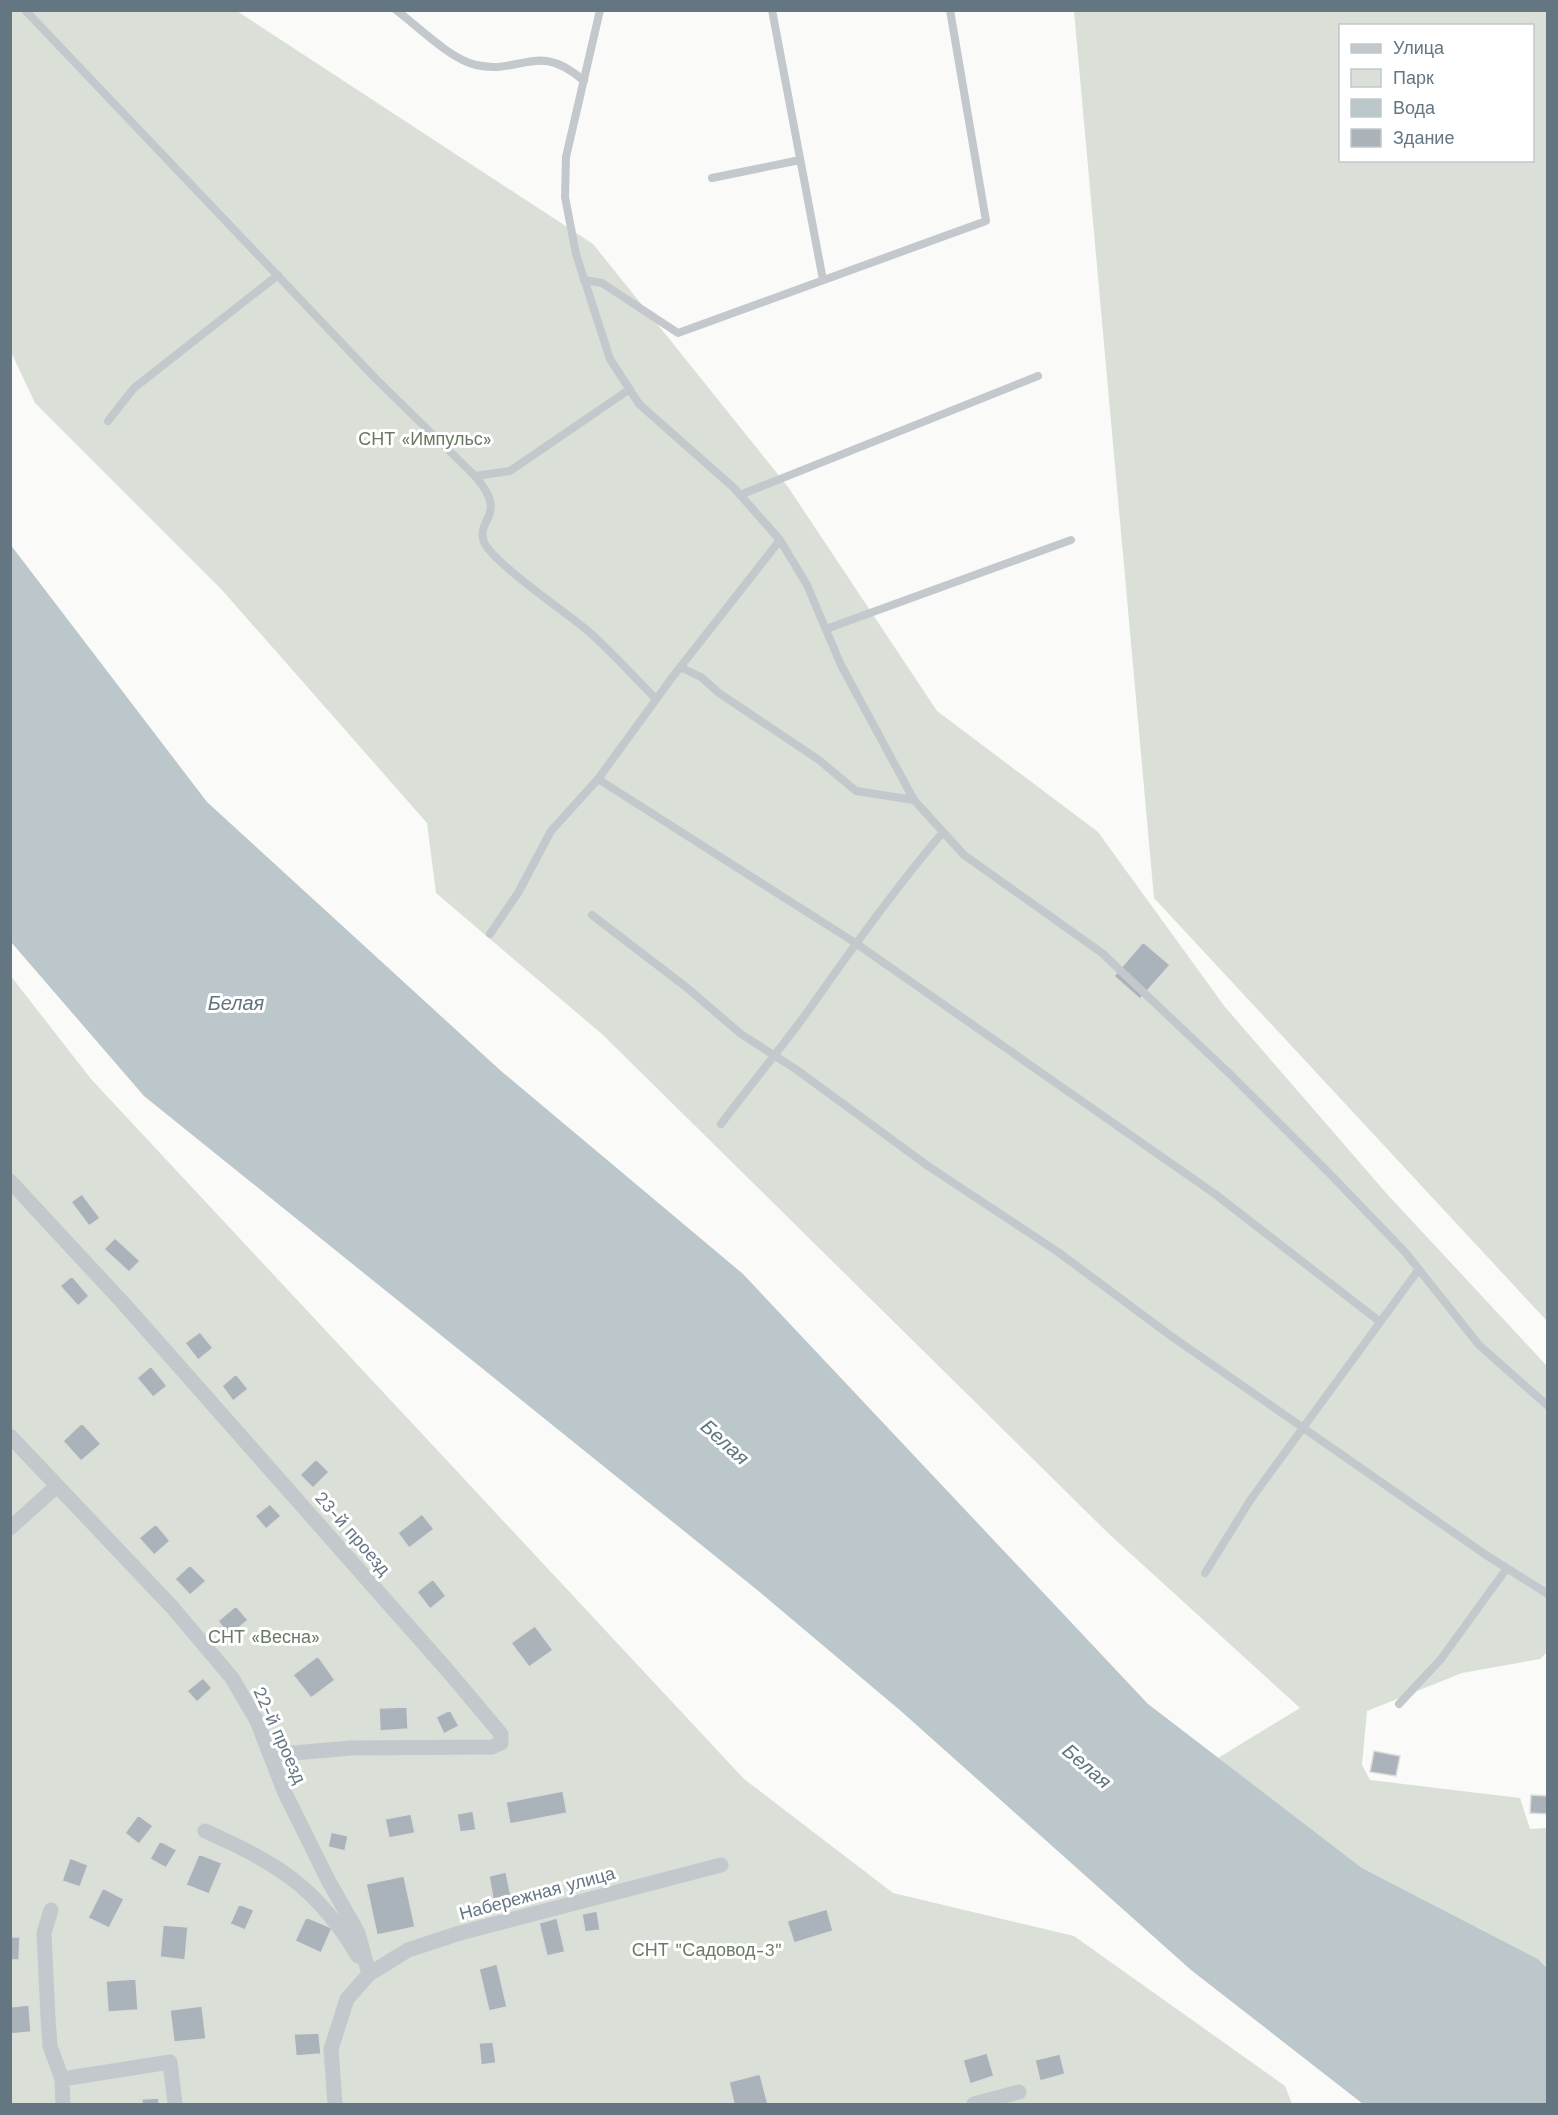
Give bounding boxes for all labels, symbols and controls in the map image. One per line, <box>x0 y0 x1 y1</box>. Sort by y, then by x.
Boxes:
legend <box>1339 24 1534 162</box>
text: Улица <box>1393 37 1445 58</box>
text: Парк <box>1393 67 1434 88</box>
text: Вода <box>1393 97 1436 118</box>
text: Здание <box>1393 127 1454 148</box>
park label: СНТ «Импульс» <box>358 428 492 449</box>
water label: Белая <box>208 991 265 1015</box>
water label: Белая <box>696 1414 754 1470</box>
street label: 23-й проезд <box>311 1487 395 1580</box>
park label: СНТ «Весна» <box>208 1626 320 1647</box>
street label: 22-й проезд <box>249 1683 311 1787</box>
water label: Белая <box>1058 1738 1116 1794</box>
street label: Набережная улица <box>457 1862 618 1924</box>
park label: СНТ "Садовод-3" <box>632 1939 782 1960</box>

